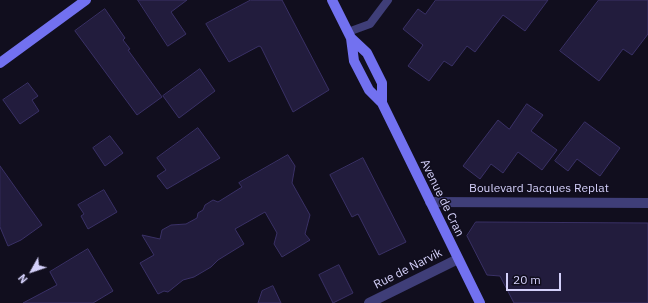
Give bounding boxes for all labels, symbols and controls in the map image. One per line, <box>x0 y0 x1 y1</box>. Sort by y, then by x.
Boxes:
street label: Avenue de Cran <box>417 157 467 239</box>
street label: Boulevard Jacques Replat <box>469 182 609 196</box>
street label: Rue de Narvik <box>371 246 445 292</box>
north arrow <box>12 251 52 291</box>
scale bar <box>508 265 563 291</box>
text: N <box>15 271 31 286</box>
text: 20 m <box>513 272 541 287</box>

